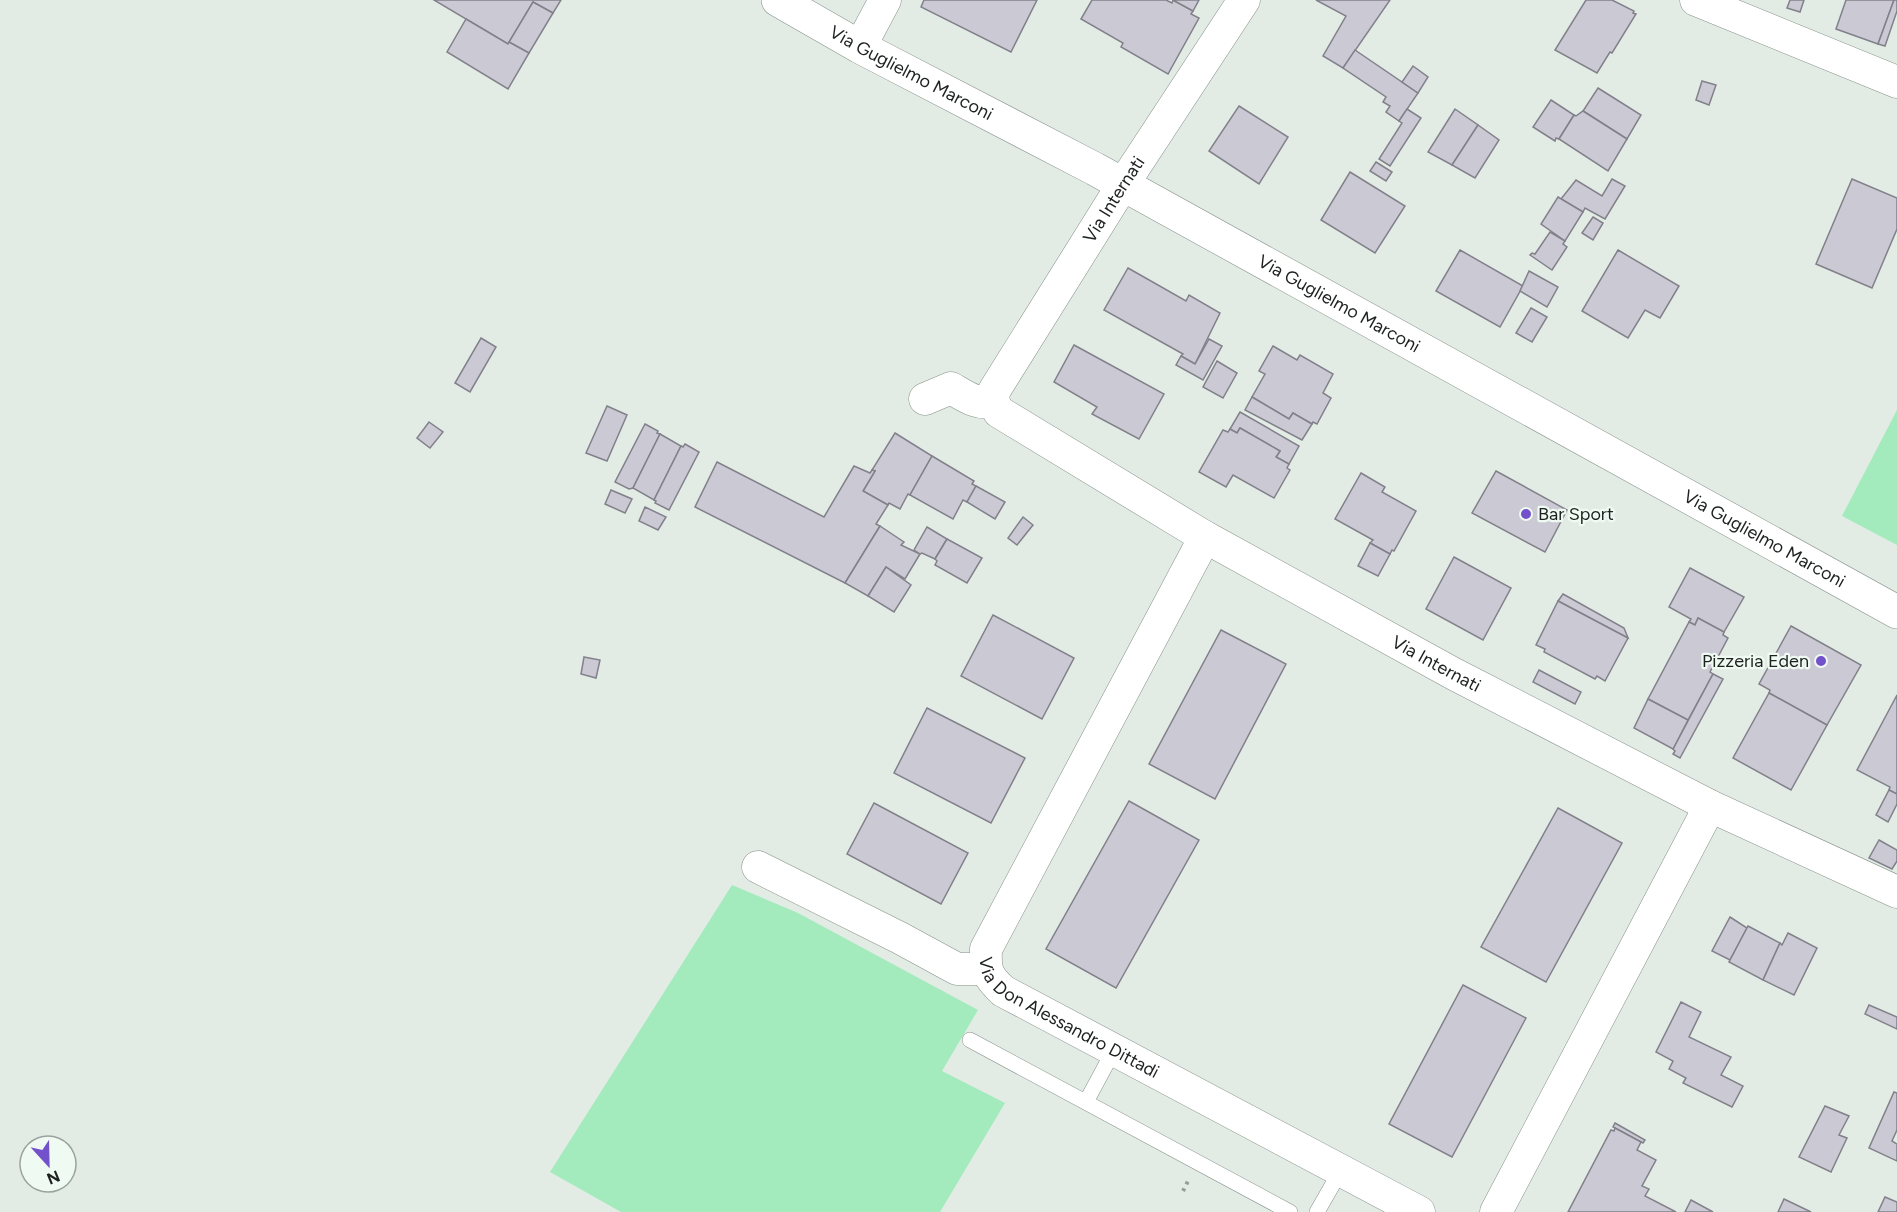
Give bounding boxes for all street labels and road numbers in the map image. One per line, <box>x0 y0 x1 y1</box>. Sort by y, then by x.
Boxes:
street label: Via Guglielmo Marconi <box>826 21 997 125</box>
street label: Via Internati <box>1078 152 1149 247</box>
street label: Via Guglielmo Marconi <box>1254 250 1424 357</box>
street label: Via Guglielmo Marconi <box>1680 485 1849 592</box>
street label: Via Internati <box>1388 631 1485 697</box>
street label: Via Don Alessandro Dittadi <box>975 956 1163 1083</box>

